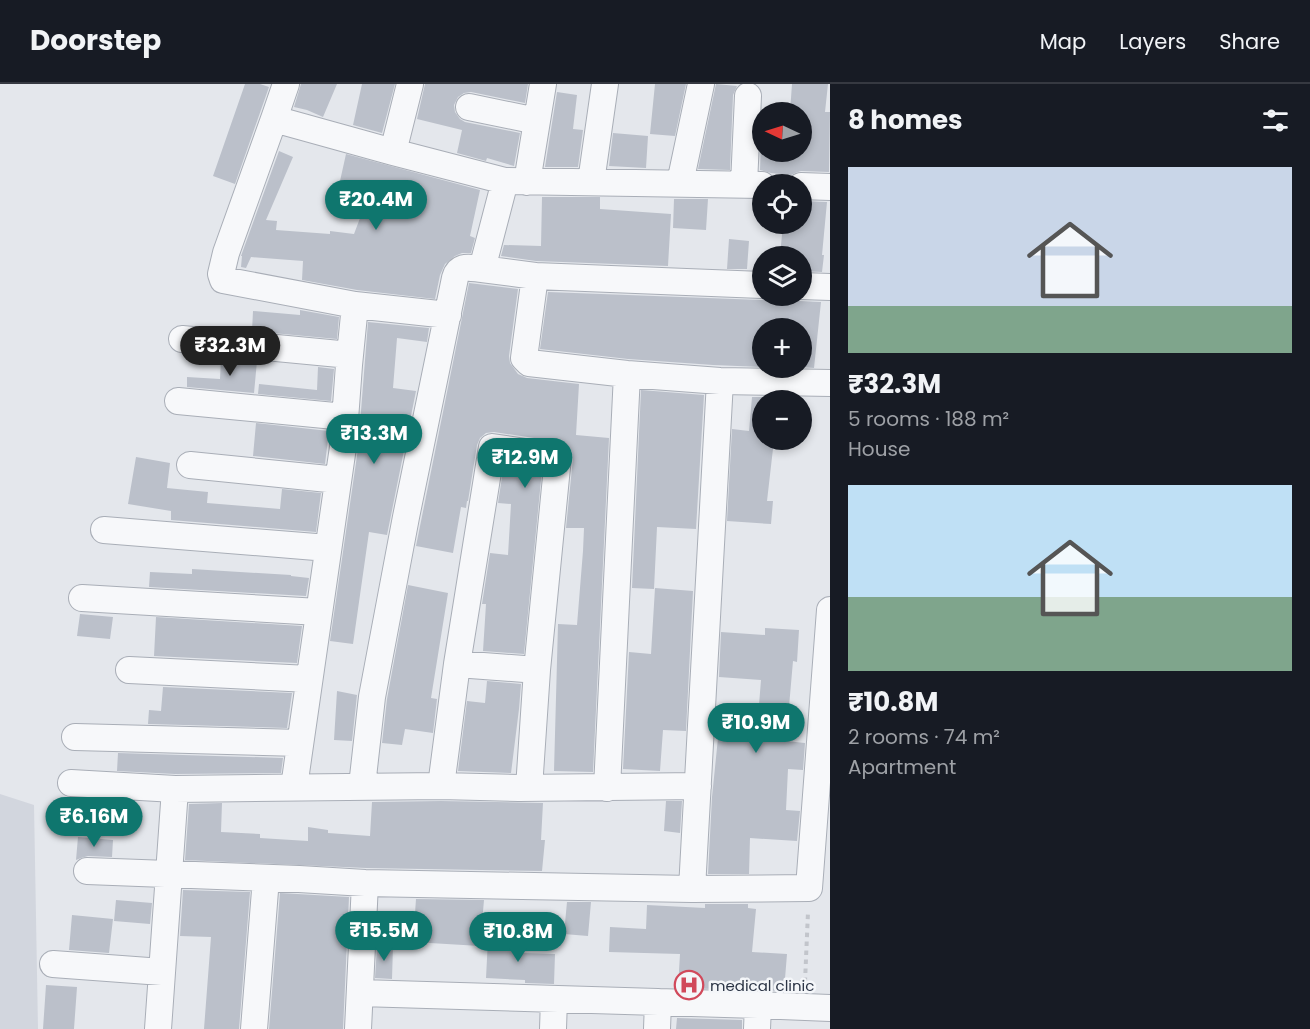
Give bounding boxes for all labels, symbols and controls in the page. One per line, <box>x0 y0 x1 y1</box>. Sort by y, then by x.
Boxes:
text: Doorstep <box>30 21 161 60</box>
text: Map <box>1040 27 1086 56</box>
text: Layers <box>1119 27 1186 56</box>
text: Share <box>1219 27 1280 56</box>
north arrow <box>752 102 812 162</box>
map controls <box>752 102 812 450</box>
text: 8 homes <box>848 102 963 138</box>
icon: filters <box>1259 104 1292 137</box>
button: locate <box>752 174 812 234</box>
pin: ₹20.4M <box>327 180 425 231</box>
text: ₹20.4M <box>339 185 413 213</box>
icon: home <box>1016 206 1124 314</box>
button: layers <box>752 246 812 306</box>
button: + <box>752 318 812 378</box>
pin: ₹32.3M <box>181 326 279 377</box>
text: ₹32.3M <box>194 331 266 359</box>
text: ₹32.3M <box>848 366 941 402</box>
button: − <box>752 390 812 450</box>
text: 5 rooms · 188 m² <box>848 405 1009 433</box>
pin: ₹13.3M <box>325 414 423 465</box>
text: ₹13.3M <box>340 419 408 447</box>
text: House <box>848 435 910 463</box>
pin: ₹12.9M <box>476 438 574 489</box>
text: ₹12.9M <box>491 443 559 471</box>
icon: home <box>1016 524 1124 632</box>
text: ₹10.8M <box>848 684 938 720</box>
pin: ₹10.9M <box>707 703 805 754</box>
text: ₹10.9M <box>722 708 790 736</box>
text: 2 rooms · 74 m² <box>848 723 1000 751</box>
text: Apartment <box>848 753 956 781</box>
pin: ₹6.16M <box>45 797 143 848</box>
text: ₹6.16M <box>60 802 128 830</box>
pin: ₹15.5M <box>335 911 433 962</box>
pin: ₹10.8M <box>469 912 567 963</box>
text: ₹15.5M <box>349 916 419 944</box>
text: ₹10.8M <box>483 917 553 945</box>
hospital icon: medical clinic <box>673 969 705 1001</box>
place label: medical clinic <box>710 975 814 996</box>

